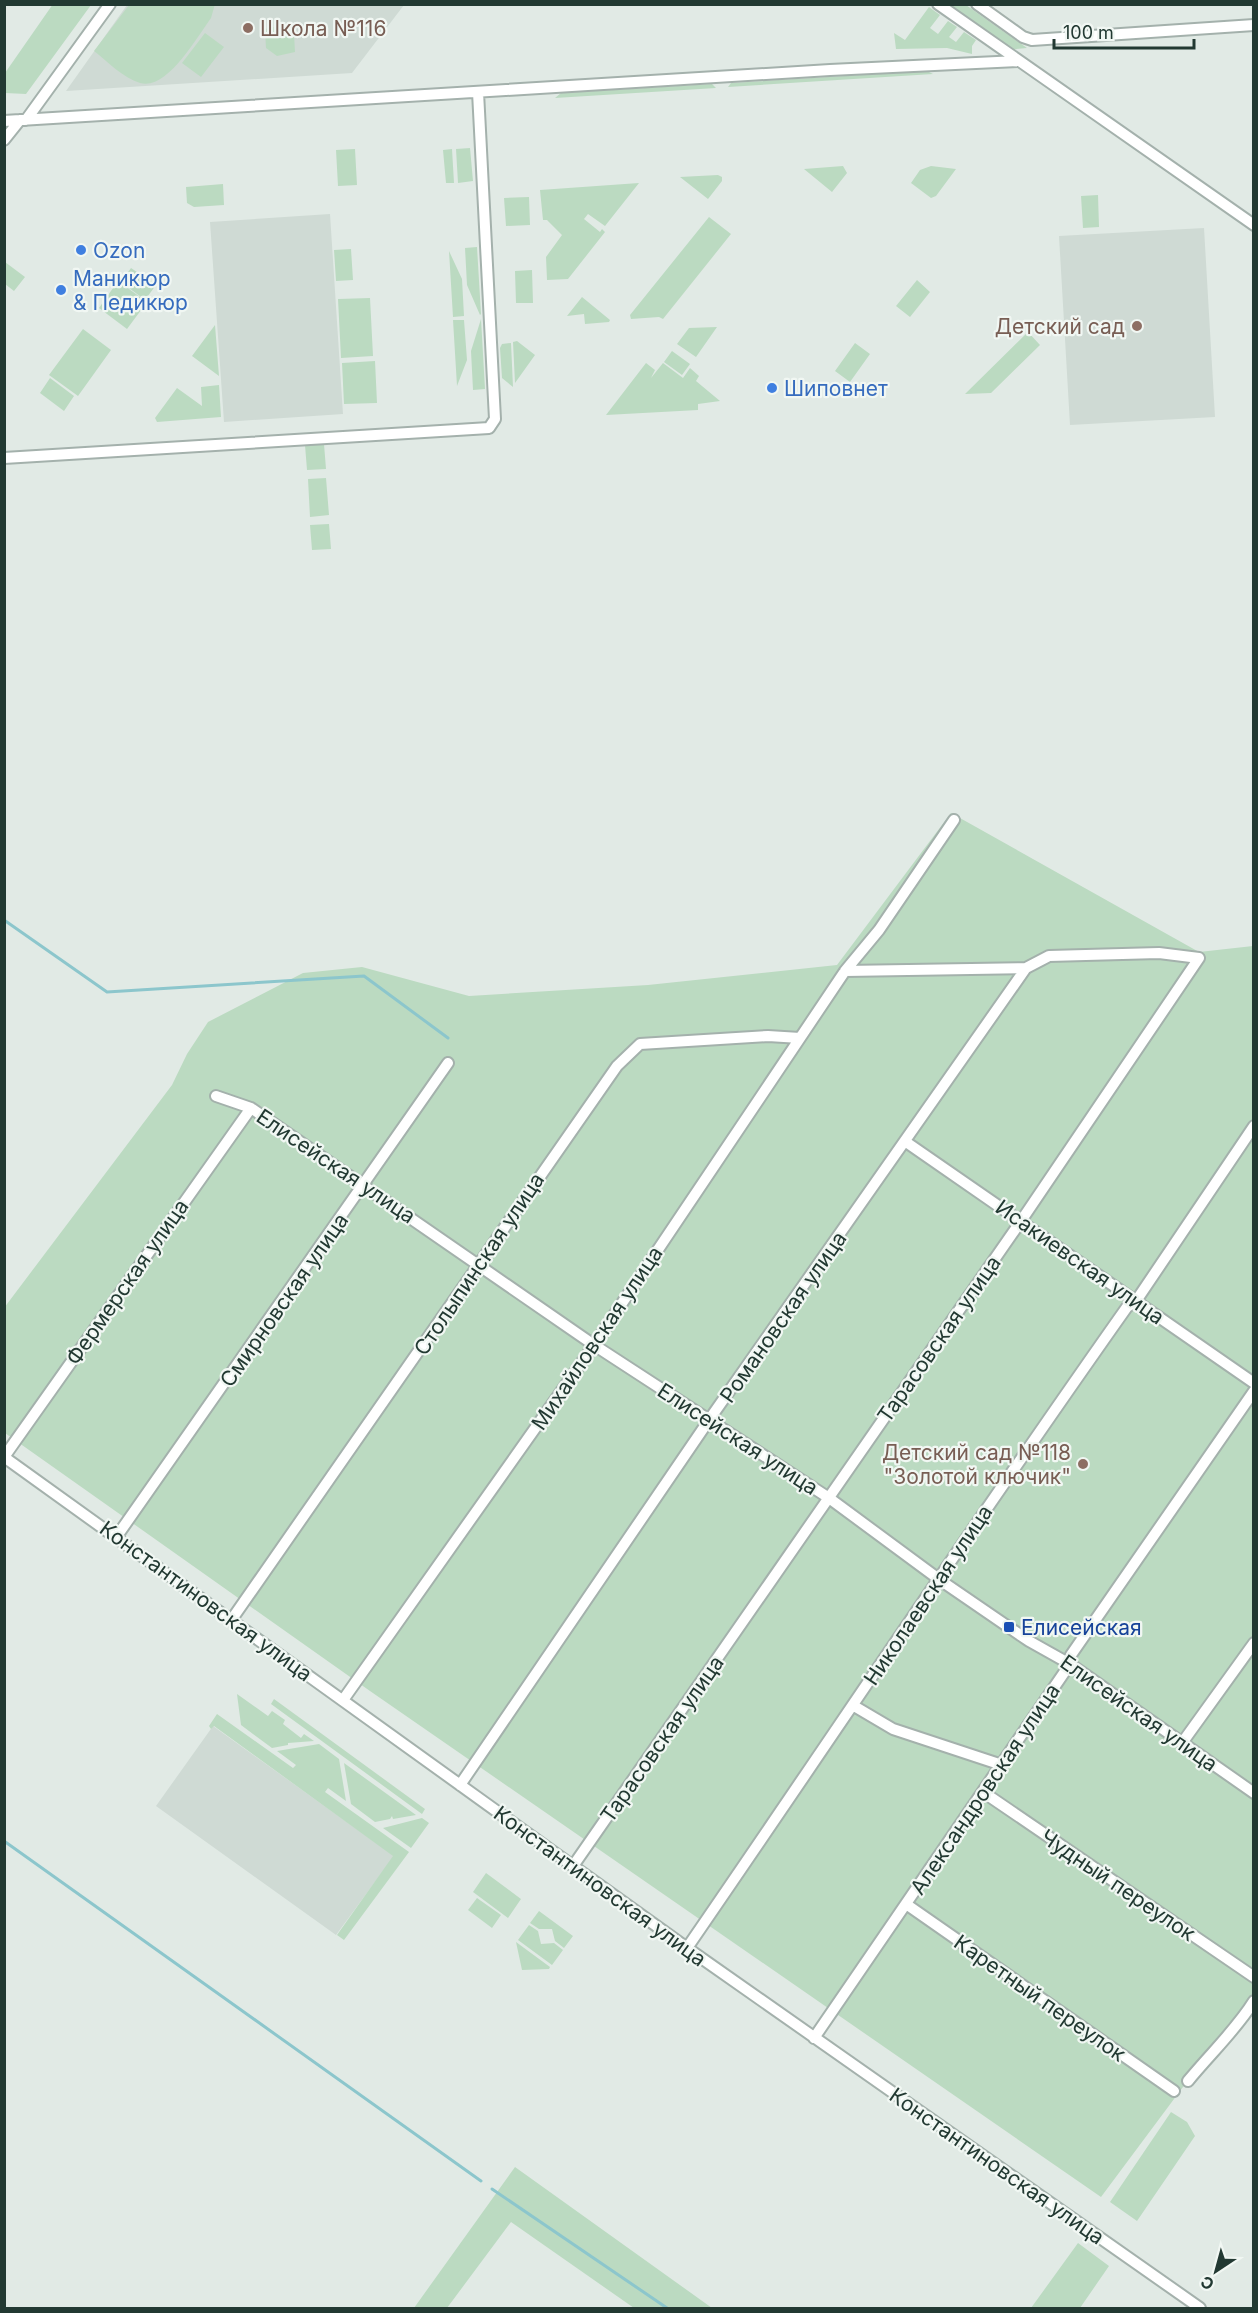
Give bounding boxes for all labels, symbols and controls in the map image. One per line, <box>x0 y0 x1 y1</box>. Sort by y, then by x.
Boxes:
scale bar <box>1054 12 1194 50</box>
place label: Школа №116 <box>260 16 386 41</box>
marker: Школа №116 <box>241 21 255 35</box>
text: 100 m <box>1063 22 1114 43</box>
place label: Ozon <box>93 238 145 263</box>
marker: Ozon <box>74 243 88 257</box>
place label: Маникюр & Педикюр <box>73 266 188 315</box>
marker: Маникюр & Педикюр <box>54 283 68 297</box>
place label: Детский сад <box>995 314 1125 339</box>
marker: Детский сад <box>1130 319 1144 333</box>
place label: Шиповнет <box>784 376 888 401</box>
marker: Шиповнет <box>765 381 779 395</box>
street label: Елисейская улица <box>252 1104 420 1228</box>
street label: Столыпинская улица <box>409 1168 549 1360</box>
street label: Фермерская улица <box>61 1194 193 1370</box>
street label: Исакиевская улица <box>991 1194 1169 1330</box>
street label: Смирновская улица <box>215 1208 353 1392</box>
street label: Романовская улица <box>715 1227 851 1407</box>
street label: Михайловская улица <box>526 1241 668 1435</box>
street label: Тарасовская улица <box>872 1251 1006 1427</box>
street label: Елисейская улица <box>653 1378 823 1500</box>
place label: Детский сад №118 "Золотой ключик" <box>882 1440 1071 1489</box>
marker: Детский сад №118 "Золотой ключик" <box>1076 1457 1090 1471</box>
street label: Николаевская улица <box>858 1500 998 1690</box>
street label: Константиновская улица <box>95 1516 317 1686</box>
place label: Елисейская <box>1021 1615 1142 1640</box>
marker: Елисейская <box>1002 1620 1016 1634</box>
street label: Елисейская улица <box>1056 1649 1222 1777</box>
street label: Тарасовская улица <box>595 1651 729 1827</box>
street label: Александровская улица <box>905 1679 1065 1899</box>
street label: Константиновская улица <box>489 1801 711 1971</box>
street label: Чудный переулок <box>1036 1824 1201 1946</box>
street label: Каретный переулок <box>949 1929 1131 2067</box>
street label: Константиновская улица <box>885 2082 1109 2250</box>
north arrow <box>1186 2241 1246 2301</box>
text: С <box>1196 2271 1218 2295</box>

